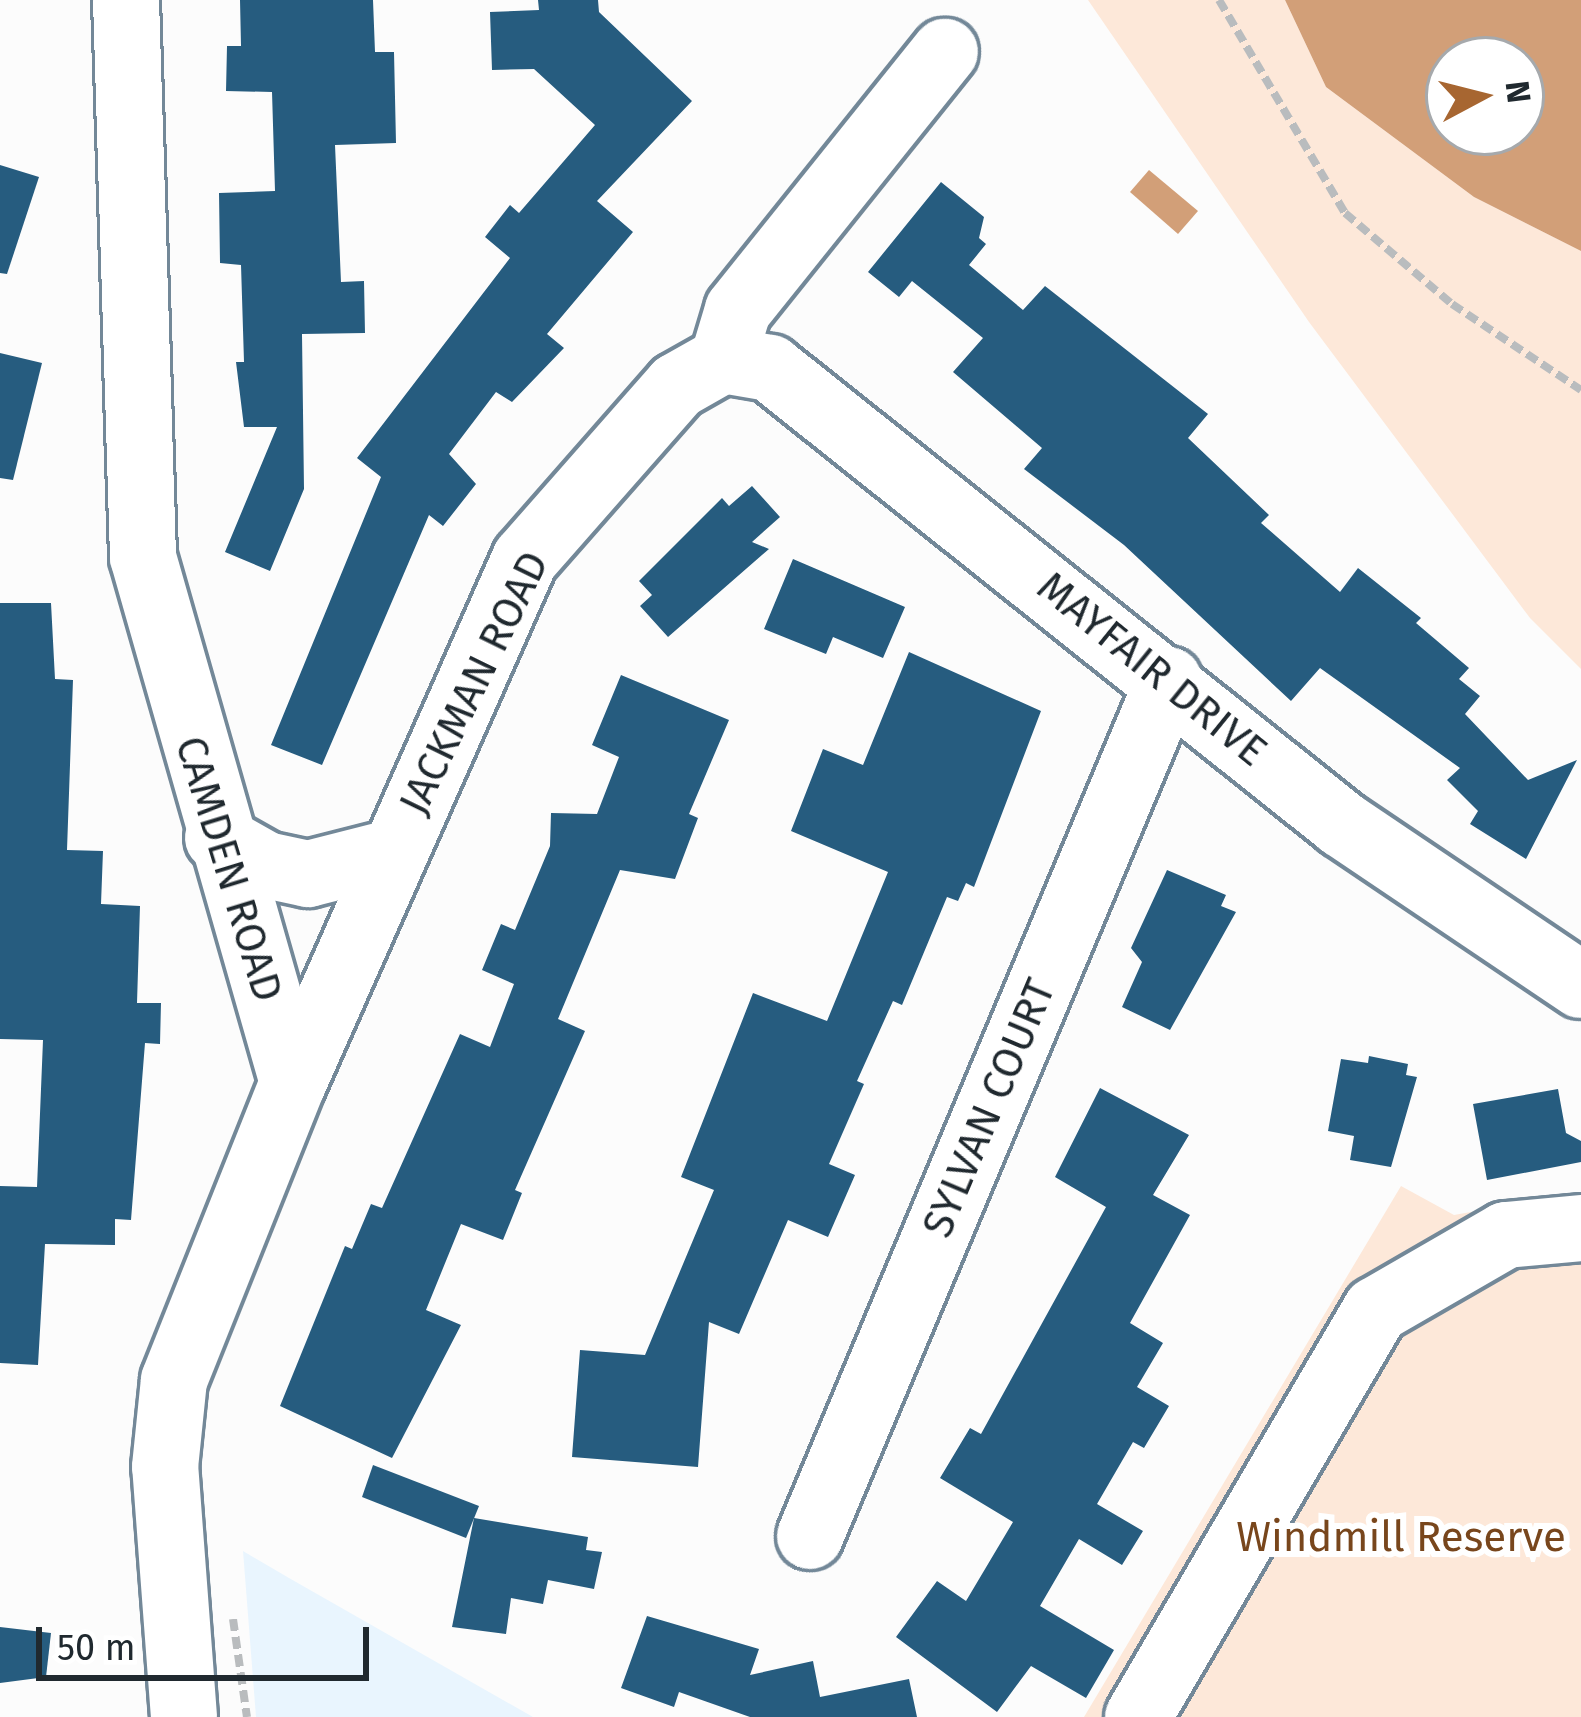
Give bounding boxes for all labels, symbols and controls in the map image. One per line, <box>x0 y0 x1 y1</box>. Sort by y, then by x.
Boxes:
north arrow <box>1425 36 1545 156</box>
text: N <box>1497 79 1539 105</box>
street label: JACKMAN ROAD <box>389 543 559 823</box>
street label: MAYFAIR DRIVE <box>1027 561 1277 777</box>
street label: CAMDEN ROAD <box>165 730 293 1008</box>
street label: SYLVAN COURT <box>912 971 1066 1245</box>
park label: Windmill Reserve <box>1236 1512 1566 1562</box>
scale bar <box>42 1603 375 1677</box>
text: 50 m <box>57 1626 136 1670</box>

